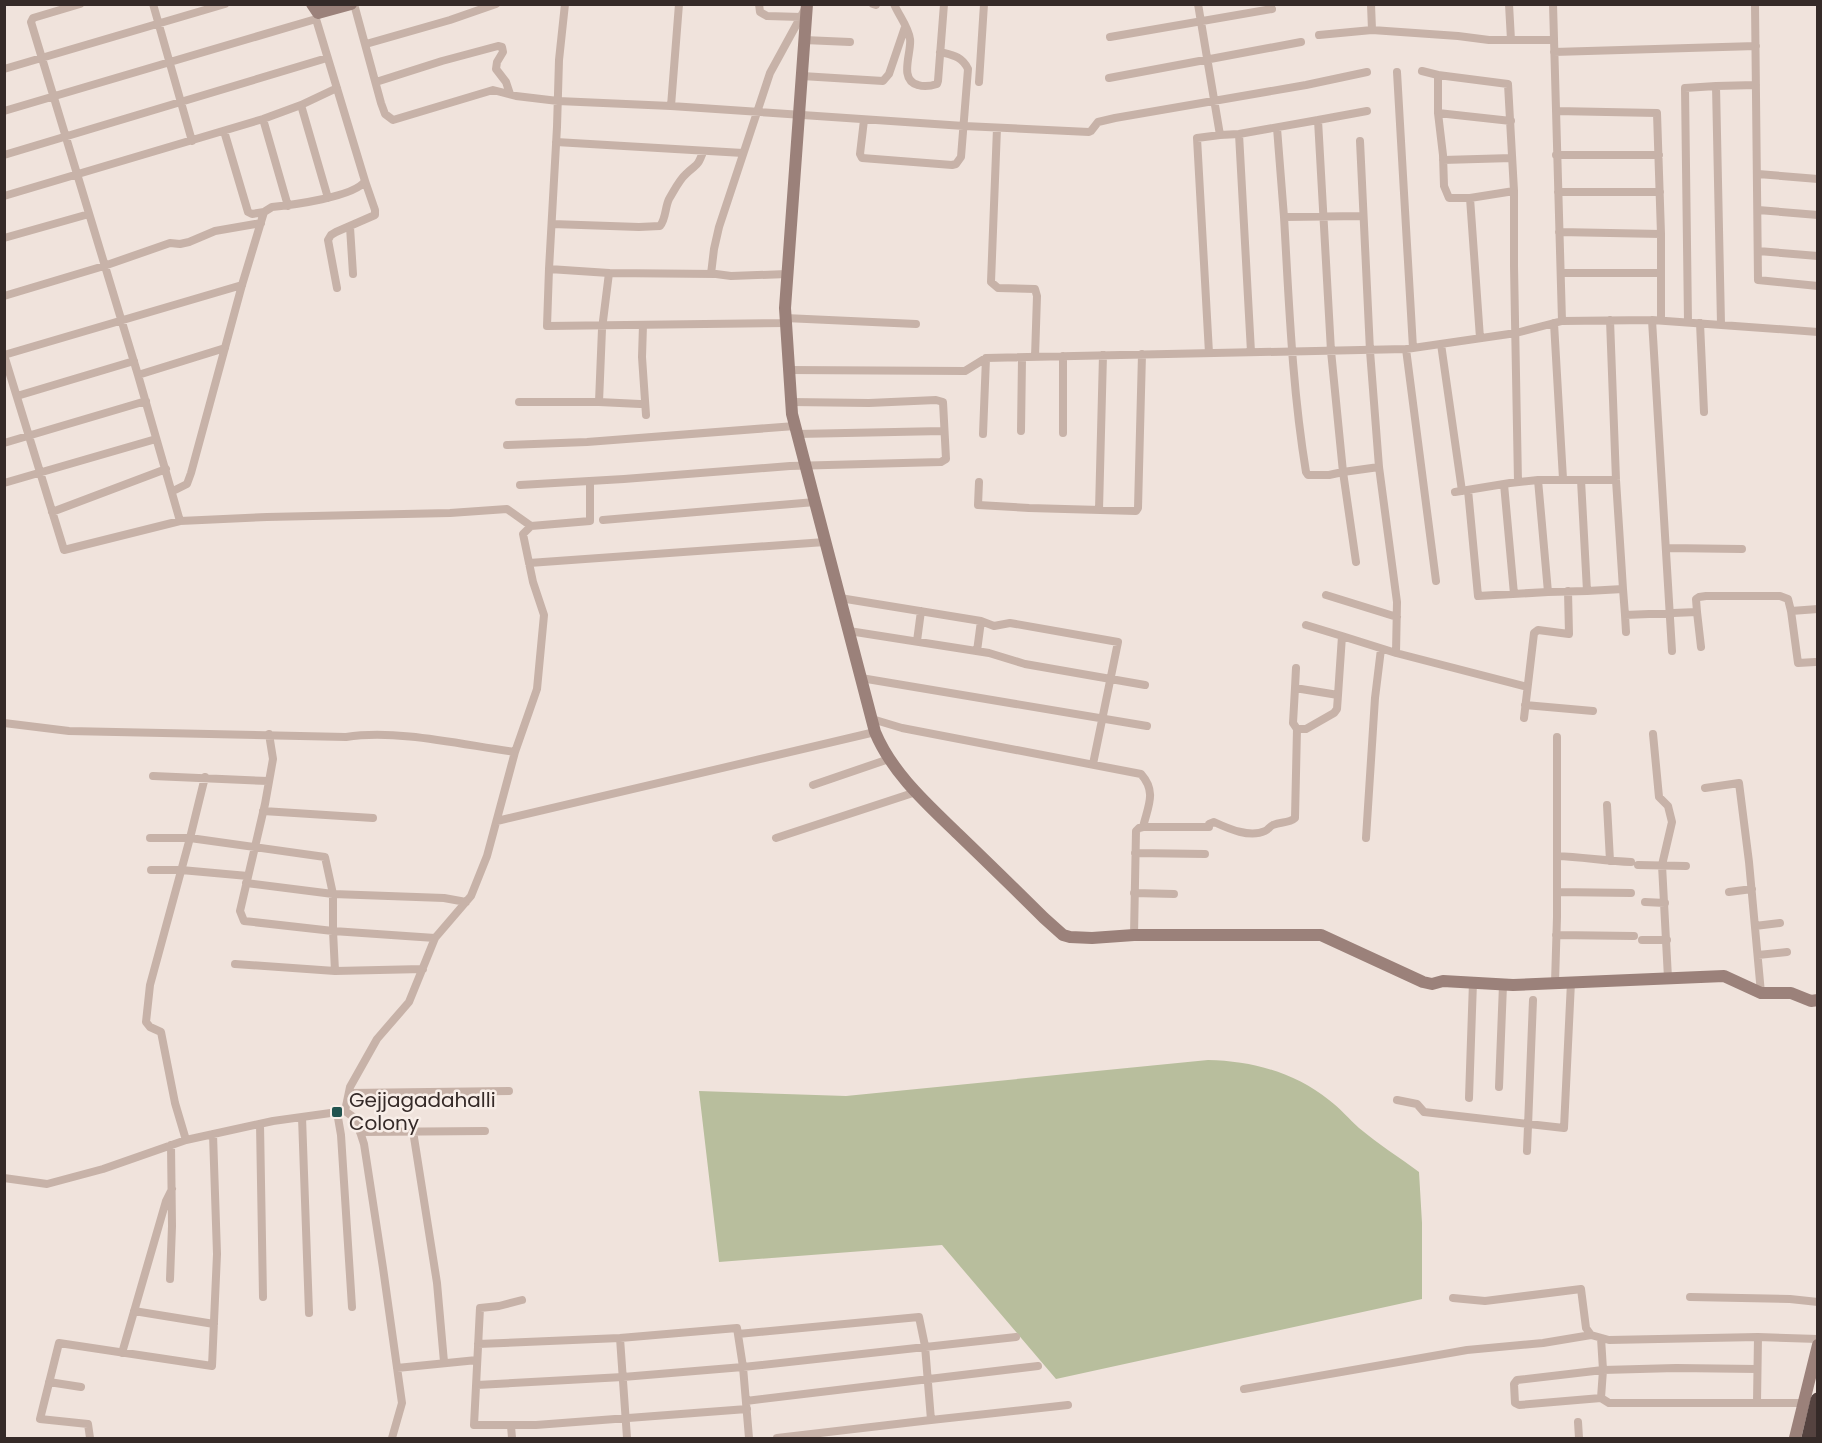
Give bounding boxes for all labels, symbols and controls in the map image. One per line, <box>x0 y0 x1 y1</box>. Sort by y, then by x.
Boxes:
place label: Gejjagadahalli Colony <box>349 1086 496 1137</box>
marker: Gejjagadahalli Colony <box>330 1105 344 1119</box>

